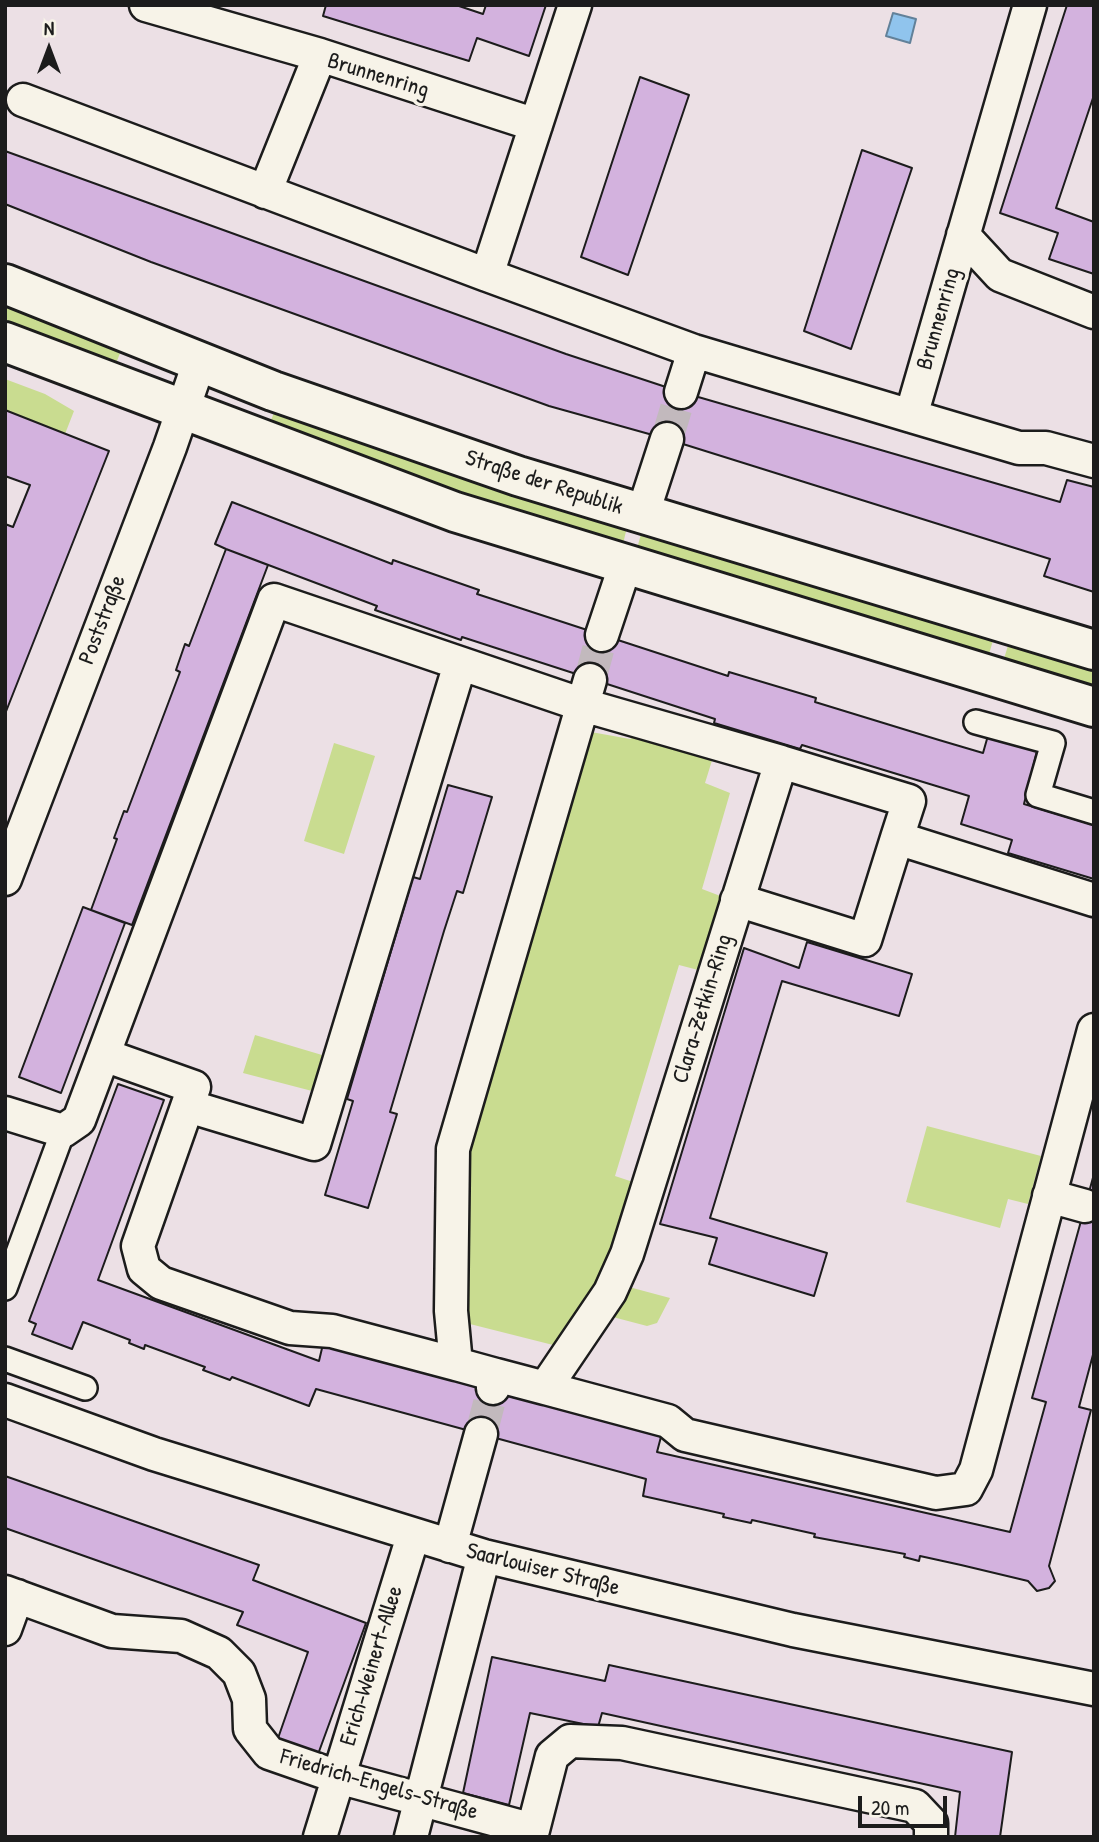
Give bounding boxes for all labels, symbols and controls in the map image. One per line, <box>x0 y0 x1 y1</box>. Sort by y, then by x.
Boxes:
north arrow <box>14 14 84 84</box>
text: N <box>44 15 54 41</box>
street label: Brunnenring <box>324 47 432 105</box>
street label: Brunnenring <box>911 265 967 373</box>
street label: Straße der Republik <box>462 445 626 521</box>
street label: Poststraße <box>73 572 133 668</box>
street label: Clara-Zetkin-Ring <box>667 931 739 1087</box>
street label: Saarlouiser Straße <box>463 1538 623 1602</box>
street label: Erich-Weinert-Allee <box>335 1583 409 1749</box>
street label: Friedrich-Engels-Straße <box>277 1744 481 1826</box>
scale bar <box>861 1783 950 1827</box>
text: 20 m <box>871 1793 909 1822</box>

